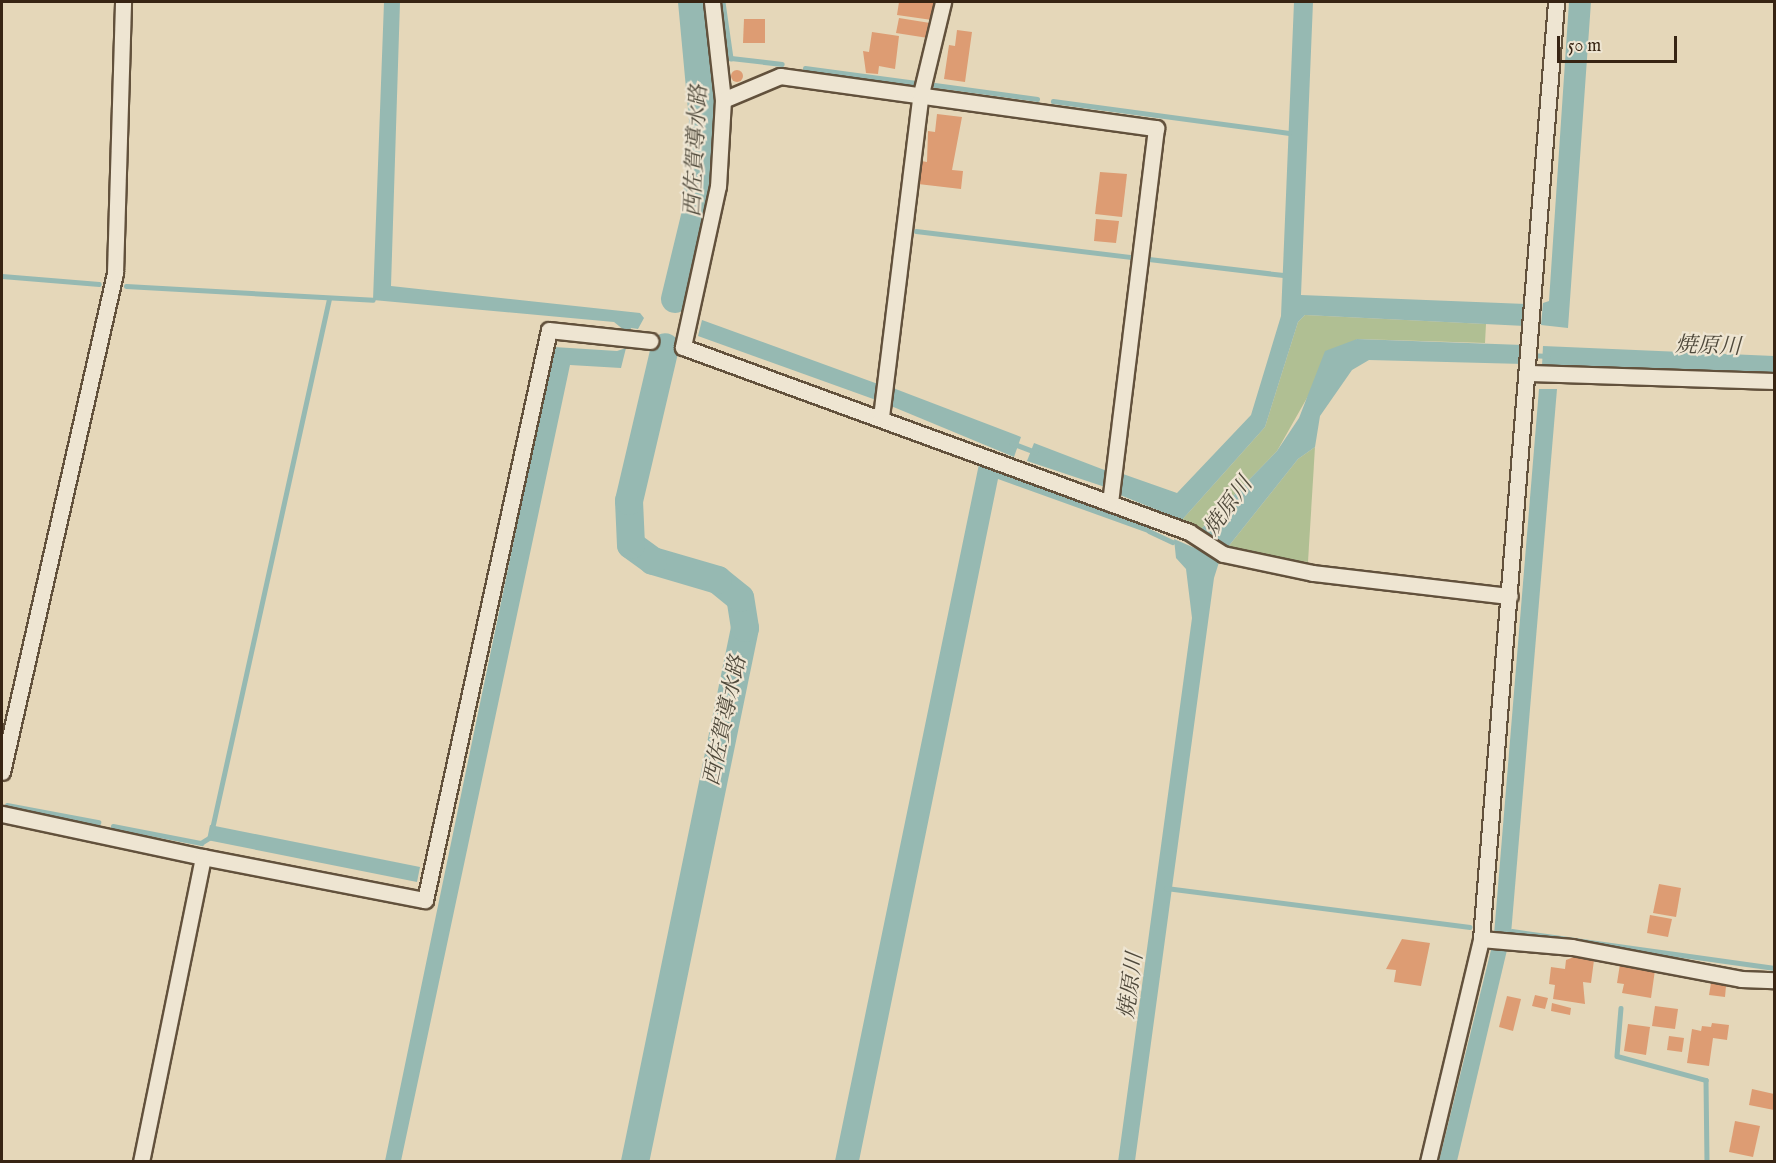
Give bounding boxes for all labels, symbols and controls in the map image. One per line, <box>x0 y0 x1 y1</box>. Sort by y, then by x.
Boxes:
scale bar <box>1560 24 1680 62</box>
text: 50 m <box>1568 35 1601 58</box>
water label: 西佐賀導水路 <box>680 84 714 218</box>
water label: 焼原川 <box>1675 333 1741 361</box>
water label: 焼原川 <box>1199 473 1259 541</box>
water label: 西佐賀導水路 <box>699 654 753 788</box>
water label: 焼原川 <box>1114 951 1150 1021</box>

